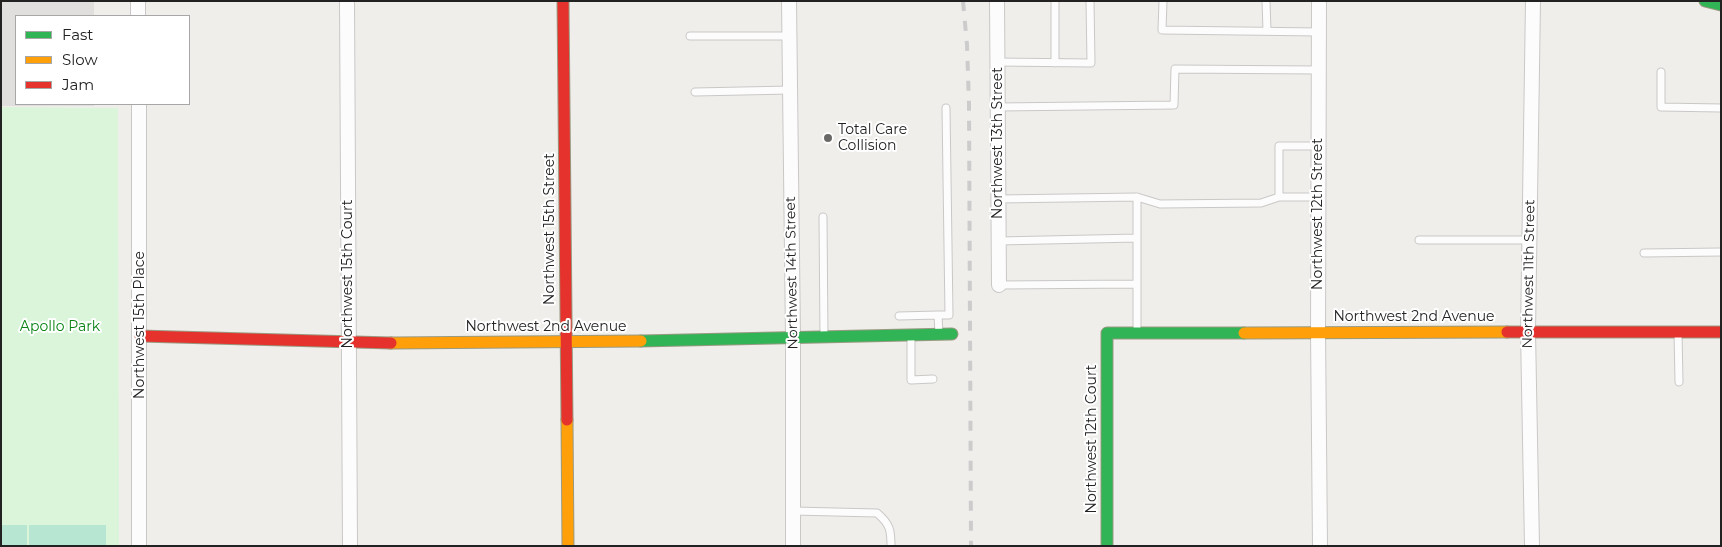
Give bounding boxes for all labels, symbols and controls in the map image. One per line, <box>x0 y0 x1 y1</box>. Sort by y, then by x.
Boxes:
legend <box>15 15 190 105</box>
text: Fast <box>62 25 93 44</box>
text: Slow <box>62 50 98 69</box>
street label: Northwest 13th Street <box>990 67 1006 219</box>
text: Jam <box>62 75 94 94</box>
place label: Total Care Collision <box>838 122 907 154</box>
marker: Total Care Collision <box>822 132 834 144</box>
street label: Northwest 12th Street <box>1310 138 1326 290</box>
street label: Northwest 15th Street <box>542 153 558 305</box>
street label: Northwest 14th Street <box>782 196 802 350</box>
street label: Northwest 11th Street <box>1519 199 1539 349</box>
street label: Northwest 15th Court <box>340 200 356 348</box>
street label: Northwest 15th Place <box>132 251 148 399</box>
street label: Northwest 2nd Avenue <box>1333 309 1495 325</box>
park label: Apollo Park <box>20 319 100 335</box>
street label: Northwest 2nd Avenue <box>465 319 627 335</box>
street label: Northwest 12th Court <box>1084 365 1100 513</box>

